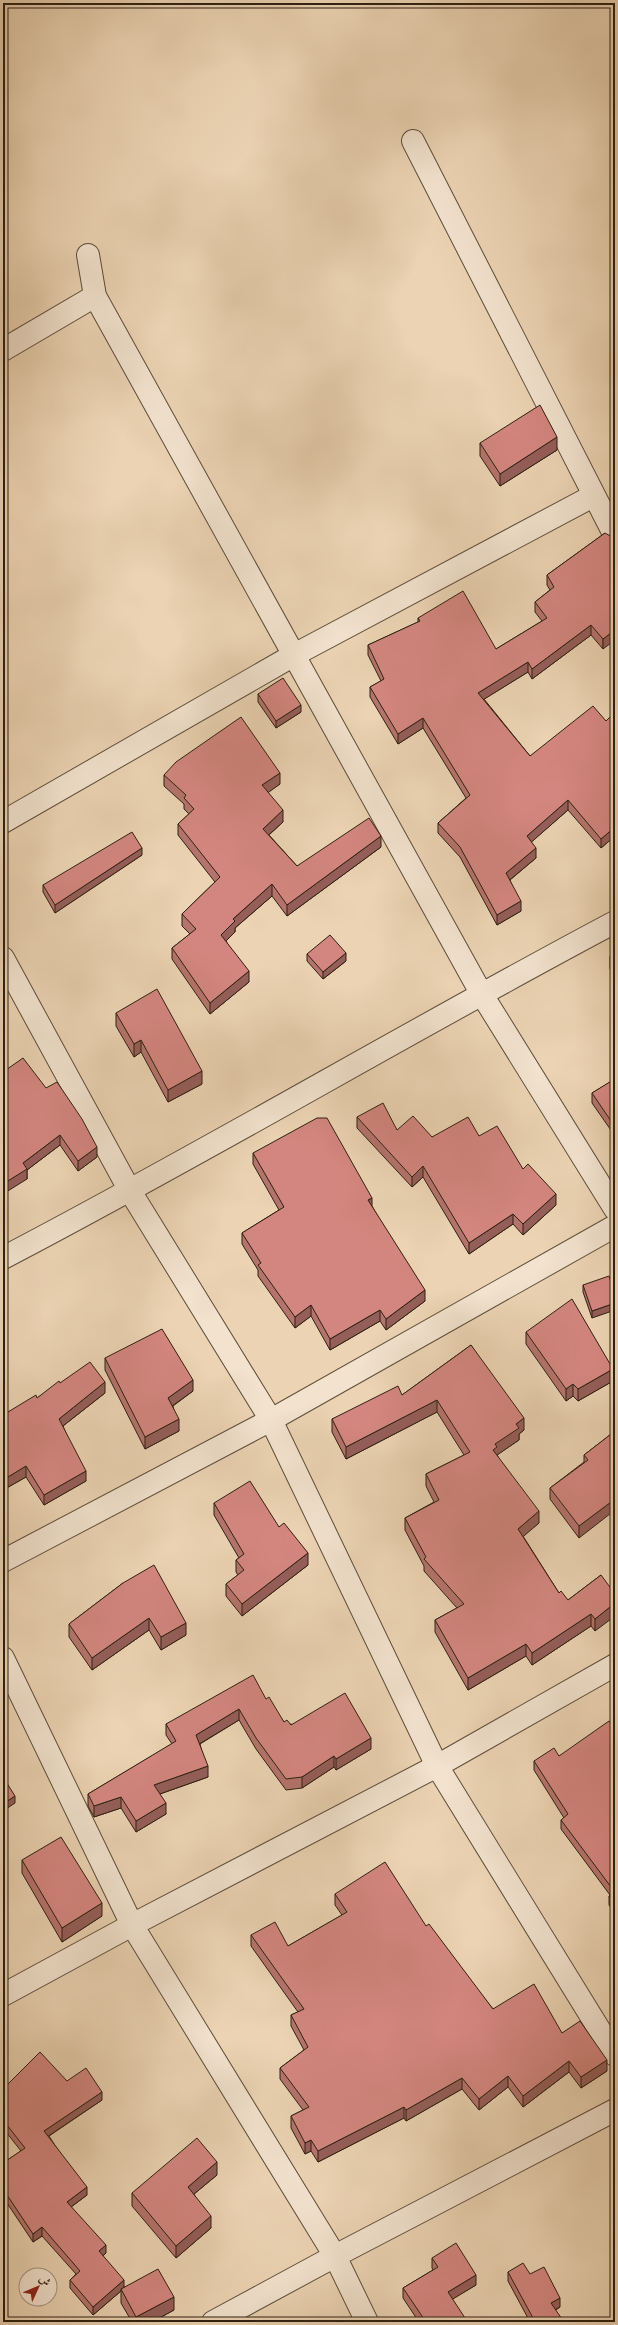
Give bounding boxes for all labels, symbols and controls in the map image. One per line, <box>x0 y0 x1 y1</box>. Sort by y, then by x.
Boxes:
north arrow <box>18 2267 58 2307</box>
text: ش <box>36 2272 53 2290</box>

